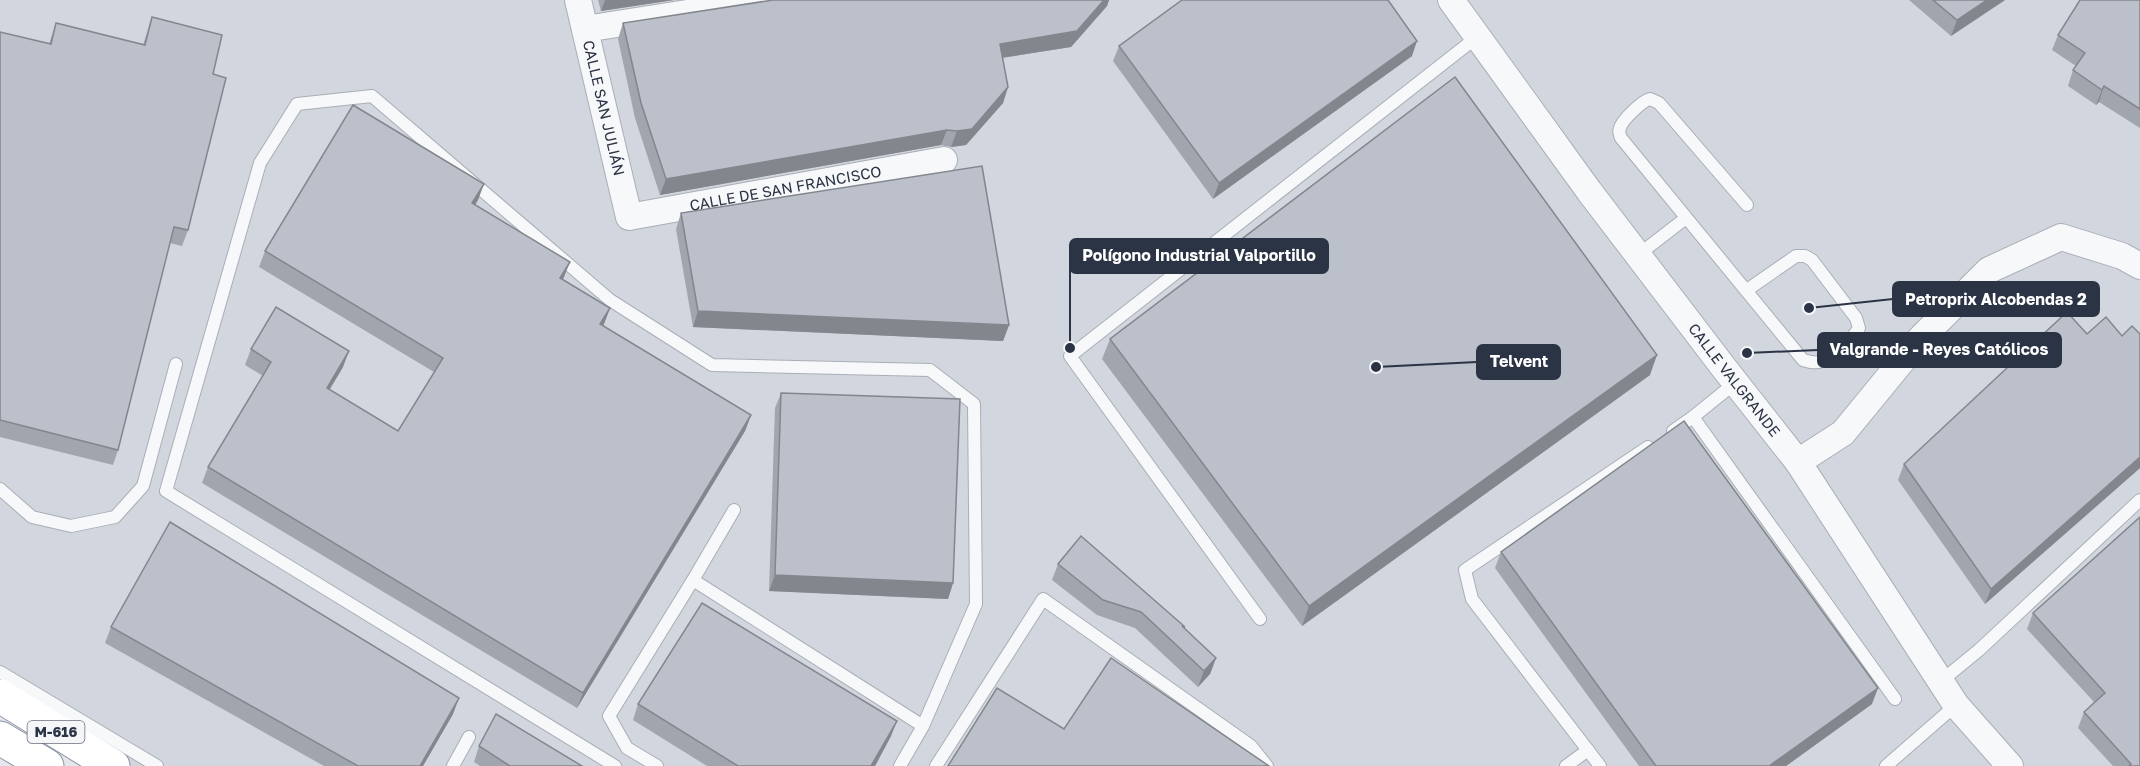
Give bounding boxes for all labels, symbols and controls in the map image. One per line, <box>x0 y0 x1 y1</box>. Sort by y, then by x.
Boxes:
street label: CALLE SAN JULIÁN <box>580 38 629 177</box>
street label: CALLE DE SAN FRANCISCO <box>688 162 883 214</box>
callout: Polígono Industrial Valportillo <box>1070 239 1328 273</box>
text: Polígono Industrial Valportillo <box>1082 245 1316 265</box>
callout: Petroprix Alcobendas 2 <box>1893 282 2099 316</box>
text: Petroprix Alcobendas 2 <box>1905 289 2087 309</box>
street label: CALLE VALGRANDE <box>1685 319 1784 440</box>
callout: Valgrande - Reyes Católicos <box>1818 333 2061 367</box>
text: Valgrande - Reyes Católicos <box>1830 339 2048 359</box>
callout: Telvent <box>1477 345 1560 379</box>
text: Telvent <box>1490 351 1548 371</box>
road number: M-616 <box>28 721 84 743</box>

